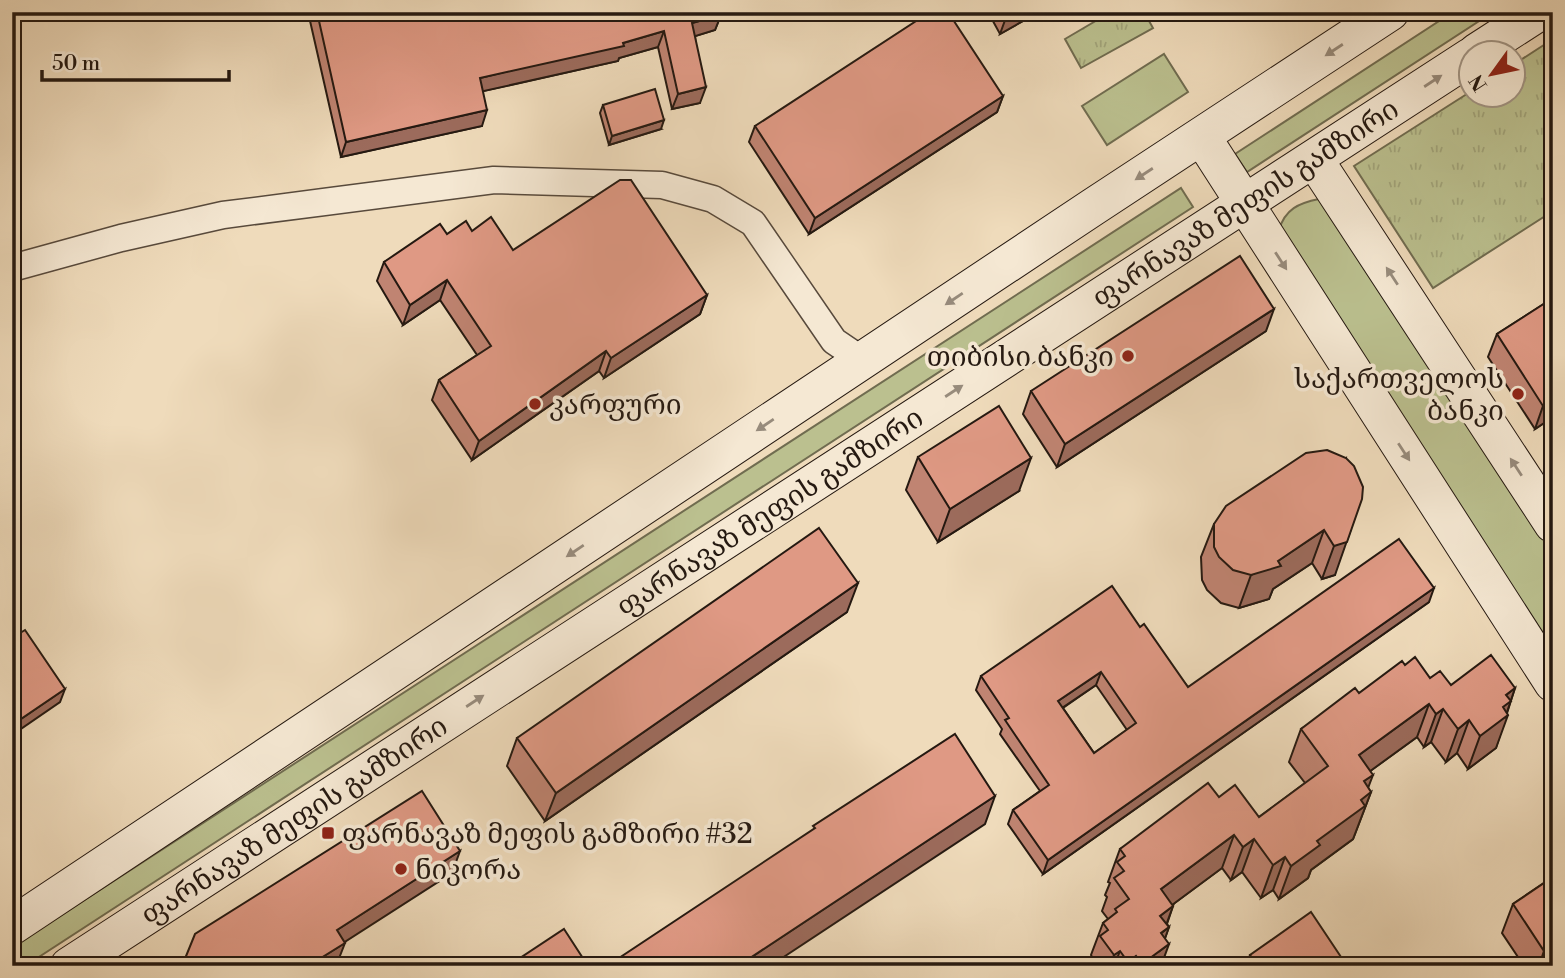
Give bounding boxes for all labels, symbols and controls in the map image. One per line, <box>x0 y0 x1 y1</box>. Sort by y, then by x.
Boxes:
scale bar <box>42 38 229 82</box>
north arrow <box>1456 38 1526 108</box>
one-way arrow <box>1324 43 1343 56</box>
text: 50 m <box>52 51 100 77</box>
text: N <box>1464 70 1493 96</box>
one-way arrow <box>1424 74 1442 88</box>
street label: ფარნავაზ მეფის გამზირი <box>1086 92 1406 316</box>
one-way arrow <box>1135 167 1153 181</box>
one-way arrow <box>1274 251 1287 271</box>
one-way arrow <box>1386 266 1399 286</box>
one-way arrow <box>944 293 964 306</box>
place label: თიბისი ბანკი <box>927 340 1114 375</box>
marker: თიბისი ბანკი <box>1120 348 1136 364</box>
place label: საქართველოს ბანკი <box>1294 362 1504 429</box>
one-way arrow <box>944 384 963 397</box>
marker: საქართველოს ბანკი <box>1510 386 1526 402</box>
place label: კარფური <box>549 388 682 423</box>
marker: კარფური <box>527 396 543 412</box>
street label: ფარნავაზ მეფის გამზირი <box>610 401 930 625</box>
one-way arrow <box>755 419 775 432</box>
one-way arrow <box>1397 442 1410 462</box>
one-way arrow <box>1509 457 1522 477</box>
one-way arrow <box>566 545 585 558</box>
one-way arrow <box>466 694 484 708</box>
street label: ფარნავაზ მეფის გამზირი <box>135 709 455 934</box>
place label: ფარნავაზ მეფის გამზირი #32 <box>342 817 753 852</box>
marker: ფარნავაზ მეფის გამზირი #32 <box>320 825 336 841</box>
place label: ნიკორა <box>415 853 521 888</box>
marker: ნიკორა <box>393 861 409 877</box>

